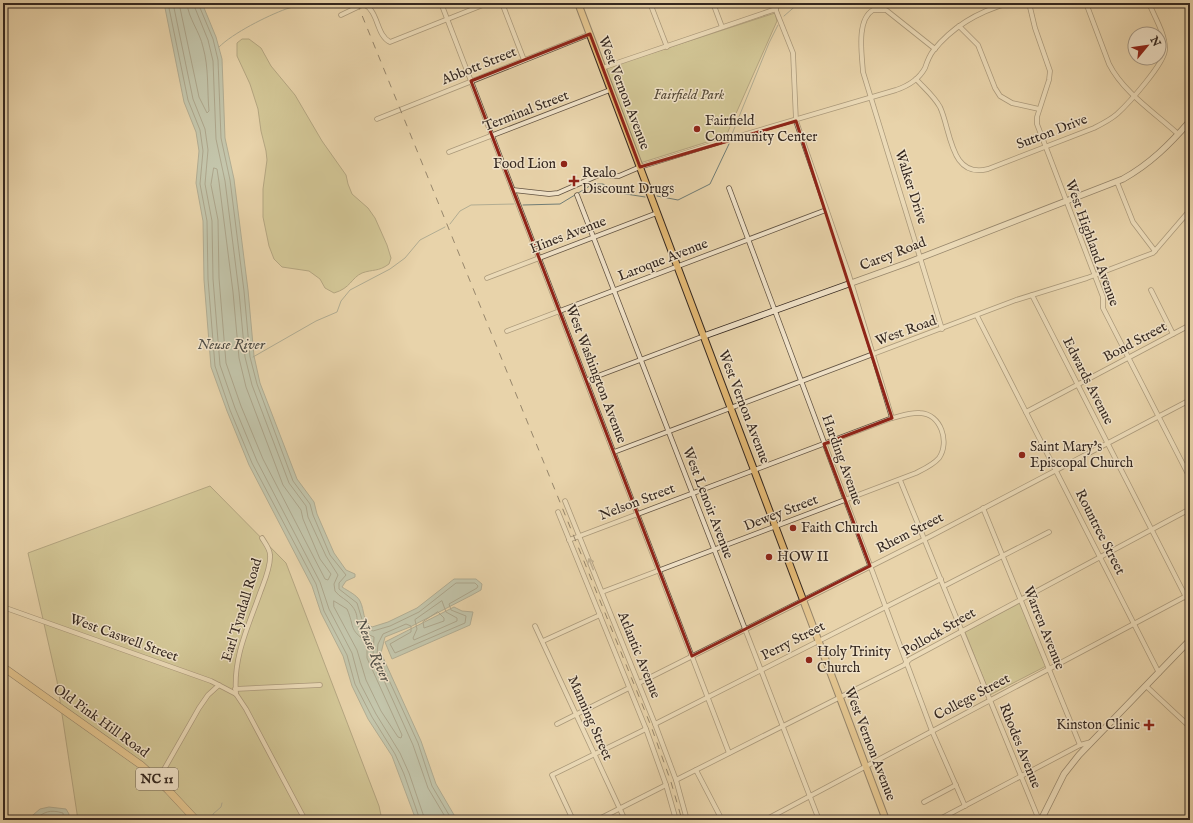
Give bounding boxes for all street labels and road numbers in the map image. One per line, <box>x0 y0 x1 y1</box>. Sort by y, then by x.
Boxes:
street label: West Vernon Avenue <box>594 34 654 153</box>
street label: Abbott Street <box>438 43 519 90</box>
street label: Terminal Street <box>481 86 572 136</box>
street label: Sutton Drive <box>1014 110 1091 154</box>
street label: Walker Drive <box>891 148 932 227</box>
street label: West Highland Avenue <box>1061 177 1123 309</box>
street label: Hines Avenue <box>527 212 609 258</box>
street label: Carey Road <box>857 233 929 275</box>
street label: Laroque Avenue <box>615 234 711 285</box>
street label: West Washington Avenue <box>561 302 631 446</box>
street label: West Road <box>873 312 939 350</box>
street label: Bond Street <box>1100 318 1170 366</box>
street label: Edwards Avenue <box>1058 334 1118 428</box>
street label: West Vernon Avenue <box>714 348 774 467</box>
street label: Harding Avenue <box>817 412 867 508</box>
street label: West Lenoir Avenue <box>678 445 738 562</box>
street label: Nelson Street <box>597 479 678 525</box>
street label: Rountree Street <box>1071 486 1129 578</box>
street label: Dewey Street <box>741 491 821 535</box>
street label: Rhem Street <box>873 508 947 558</box>
street label: Earl Tyndall Road <box>218 555 266 664</box>
street label: Warren Avenue <box>1019 584 1069 673</box>
street label: Pollock Street <box>899 604 979 660</box>
street label: Atlantic Avenue <box>613 608 665 702</box>
street label: West Caswell Street <box>67 610 181 666</box>
street label: Perry Street <box>758 617 828 665</box>
street label: College Street <box>931 669 1013 725</box>
street label: Manning Street <box>563 673 617 763</box>
street label: Old Pink Hill Road <box>50 680 153 762</box>
street label: West Vernon Avenue <box>840 685 900 804</box>
street label: Rhodes Avenue <box>995 701 1045 792</box>
road number: NC 11 <box>136 768 178 790</box>

